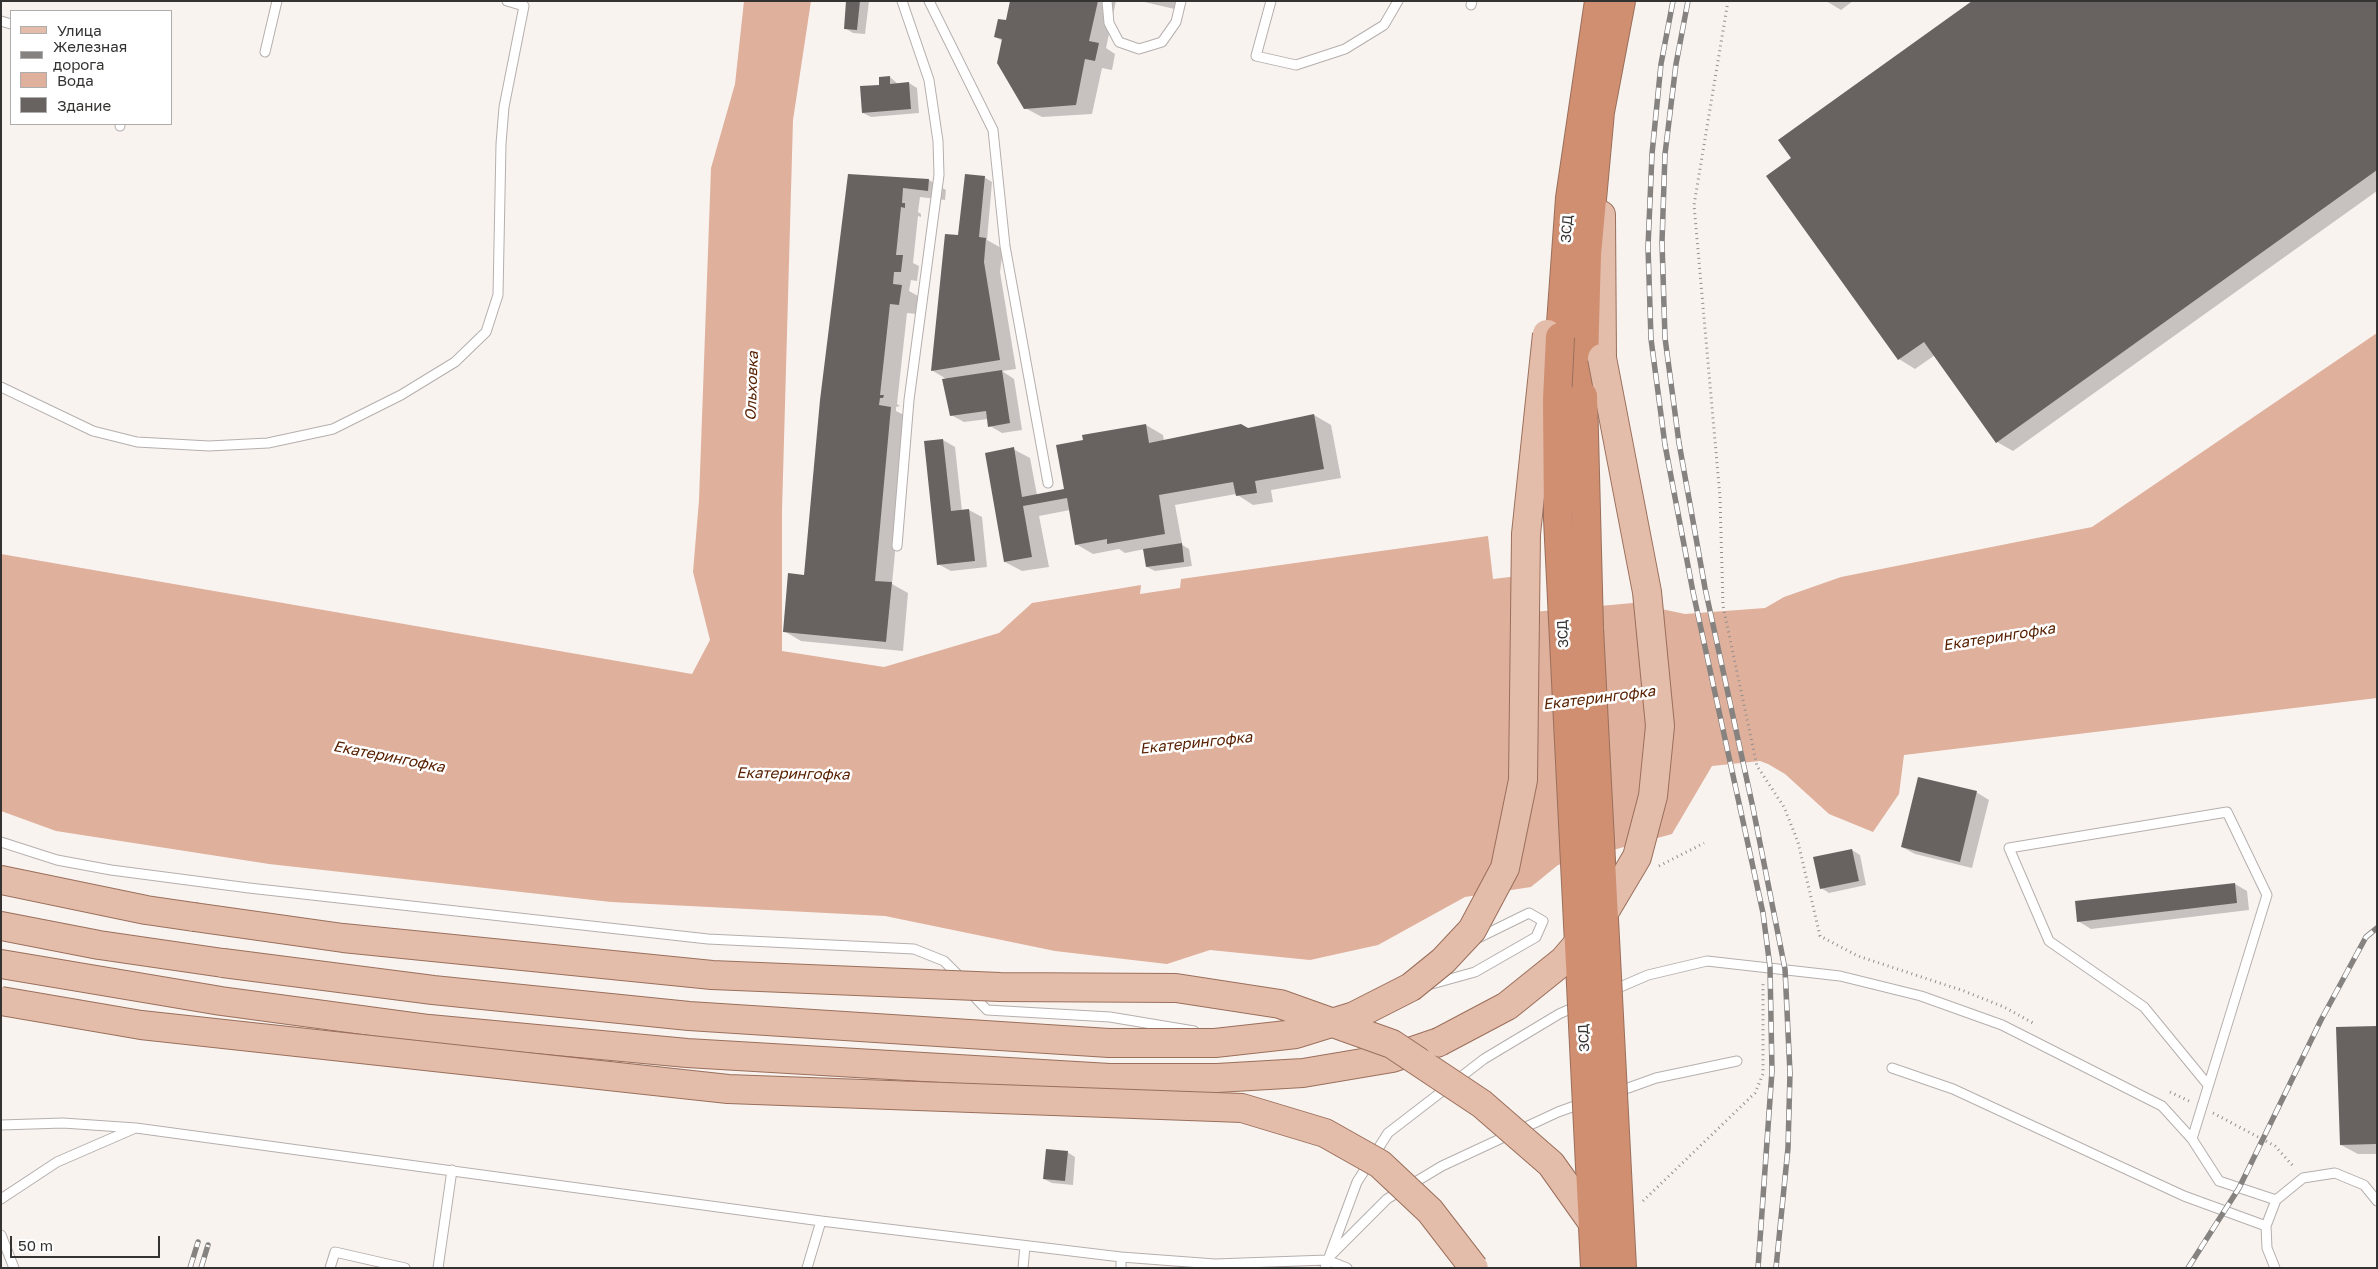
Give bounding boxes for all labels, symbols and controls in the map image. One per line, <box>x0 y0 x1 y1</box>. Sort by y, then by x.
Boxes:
legend <box>10 10 172 125</box>
text: Улица <box>57 21 102 39</box>
text: Железная дорога <box>53 37 127 73</box>
text: Вода <box>57 71 94 89</box>
text: Здание <box>57 96 111 114</box>
street label: ЗСД <box>1558 214 1576 244</box>
water label: Ольховка <box>742 351 762 421</box>
water label: Екатерингофка <box>1942 619 2056 655</box>
street label: ЗСД <box>1554 620 1572 648</box>
water label: Екатерингофка <box>1542 682 1656 714</box>
water label: Екатерингофка <box>1139 728 1253 758</box>
water label: Екатерингофка <box>332 737 446 777</box>
water label: Екатерингофка <box>736 764 850 784</box>
street label: ЗСД <box>1575 1024 1593 1052</box>
scale bar <box>12 1226 162 1258</box>
text: 50 m <box>18 1236 53 1254</box>

